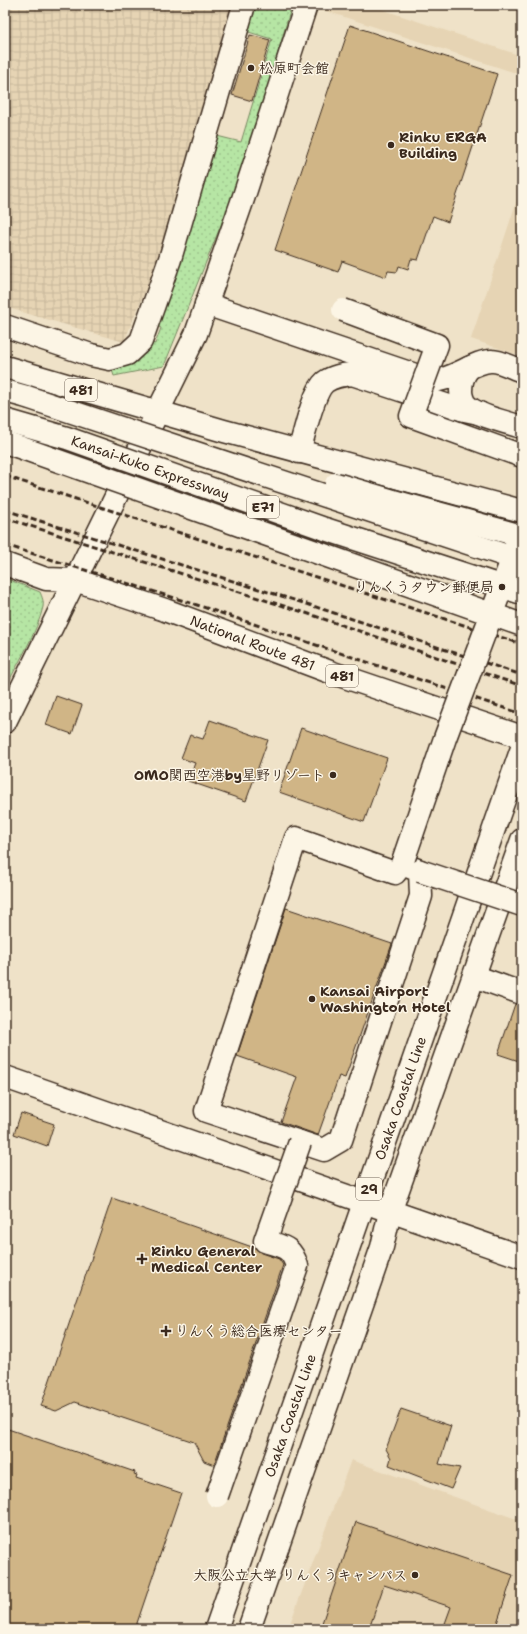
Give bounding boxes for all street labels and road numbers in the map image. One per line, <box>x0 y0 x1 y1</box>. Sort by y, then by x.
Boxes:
road number: 481 <box>65 379 97 401</box>
street label: Kansai-Kuko Expressway <box>69 431 232 504</box>
road number: E71 <box>247 496 279 518</box>
street label: National Route 481 <box>187 611 317 675</box>
road number: 481 <box>326 665 358 687</box>
street label: Osaka Coastal Line <box>371 1034 430 1162</box>
road number: 29 <box>356 1178 382 1200</box>
street label: Osaka Coastal Line <box>260 1351 320 1480</box>

